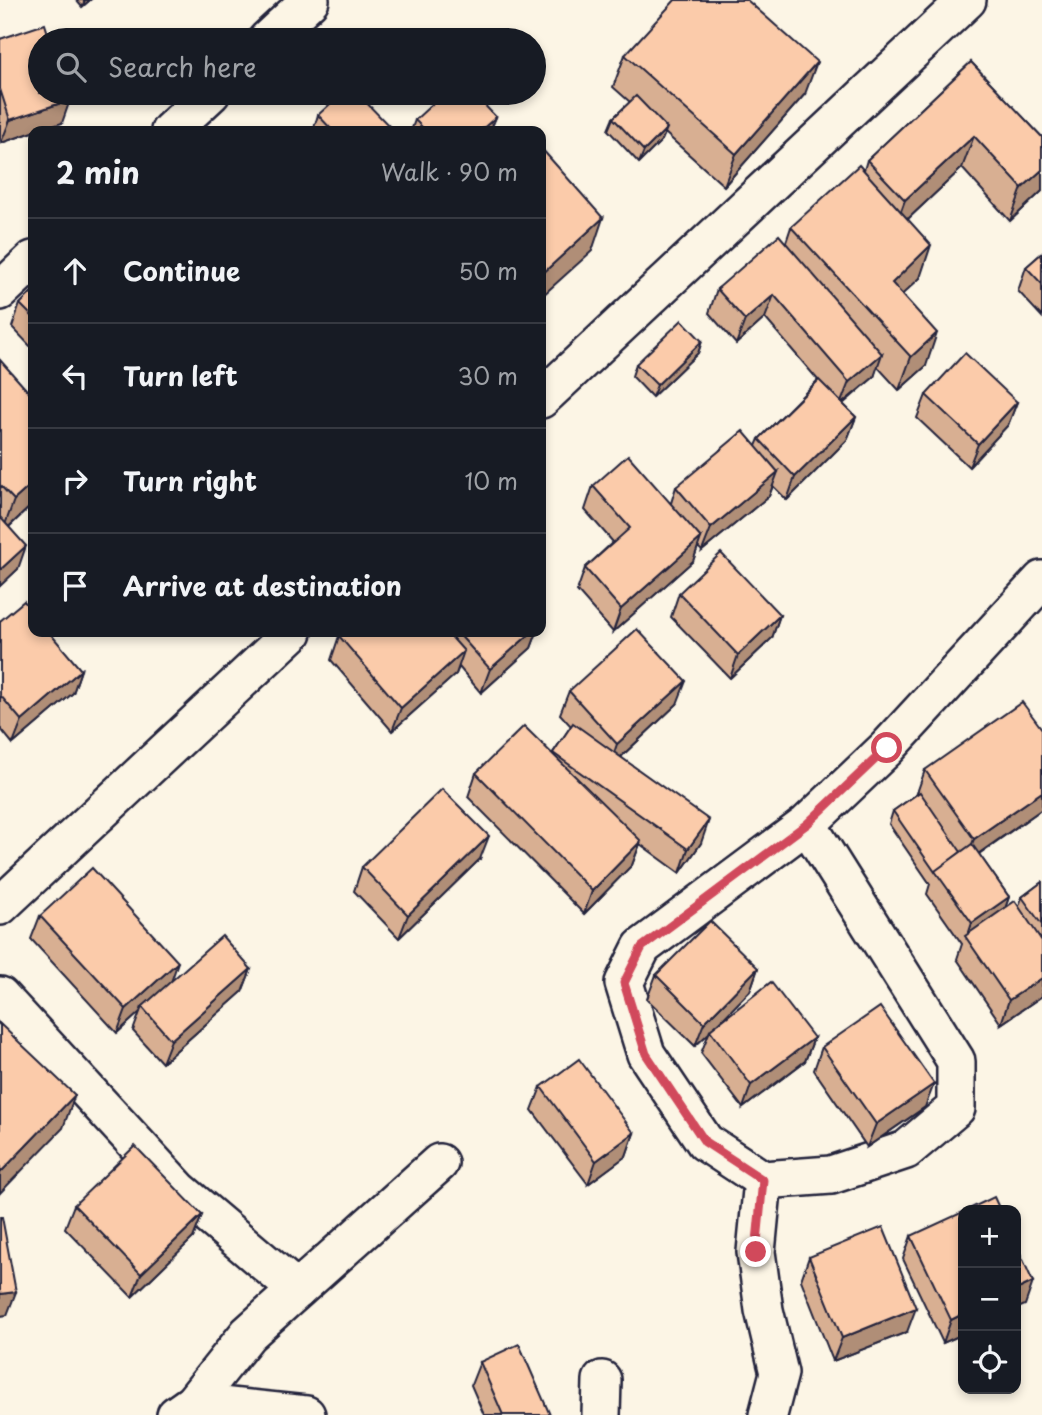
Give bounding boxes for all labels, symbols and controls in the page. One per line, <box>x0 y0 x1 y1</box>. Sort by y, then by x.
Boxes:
search box <box>28 28 546 105</box>
text: Search here <box>108 47 257 86</box>
icon: search <box>52 48 90 86</box>
text: 2 min <box>56 149 140 194</box>
text: Walk · 90 m <box>381 154 518 189</box>
text: Continue <box>123 251 240 290</box>
icon: ahead <box>56 252 94 290</box>
text: 50 m <box>458 253 518 288</box>
text: Turn left <box>123 356 238 395</box>
icon: left <box>56 357 94 395</box>
text: 30 m <box>457 358 518 393</box>
text: Turn right <box>123 461 257 500</box>
icon: right <box>56 462 94 500</box>
text: 10 m <box>464 463 518 498</box>
text: Arrive at destination <box>123 566 402 605</box>
icon: arrive <box>56 567 94 605</box>
route start <box>871 732 902 763</box>
map controls <box>958 1205 1021 1394</box>
button: + <box>958 1205 1021 1268</box>
route end <box>740 1236 771 1267</box>
button: − <box>958 1268 1021 1331</box>
button: locate <box>958 1331 1021 1394</box>

